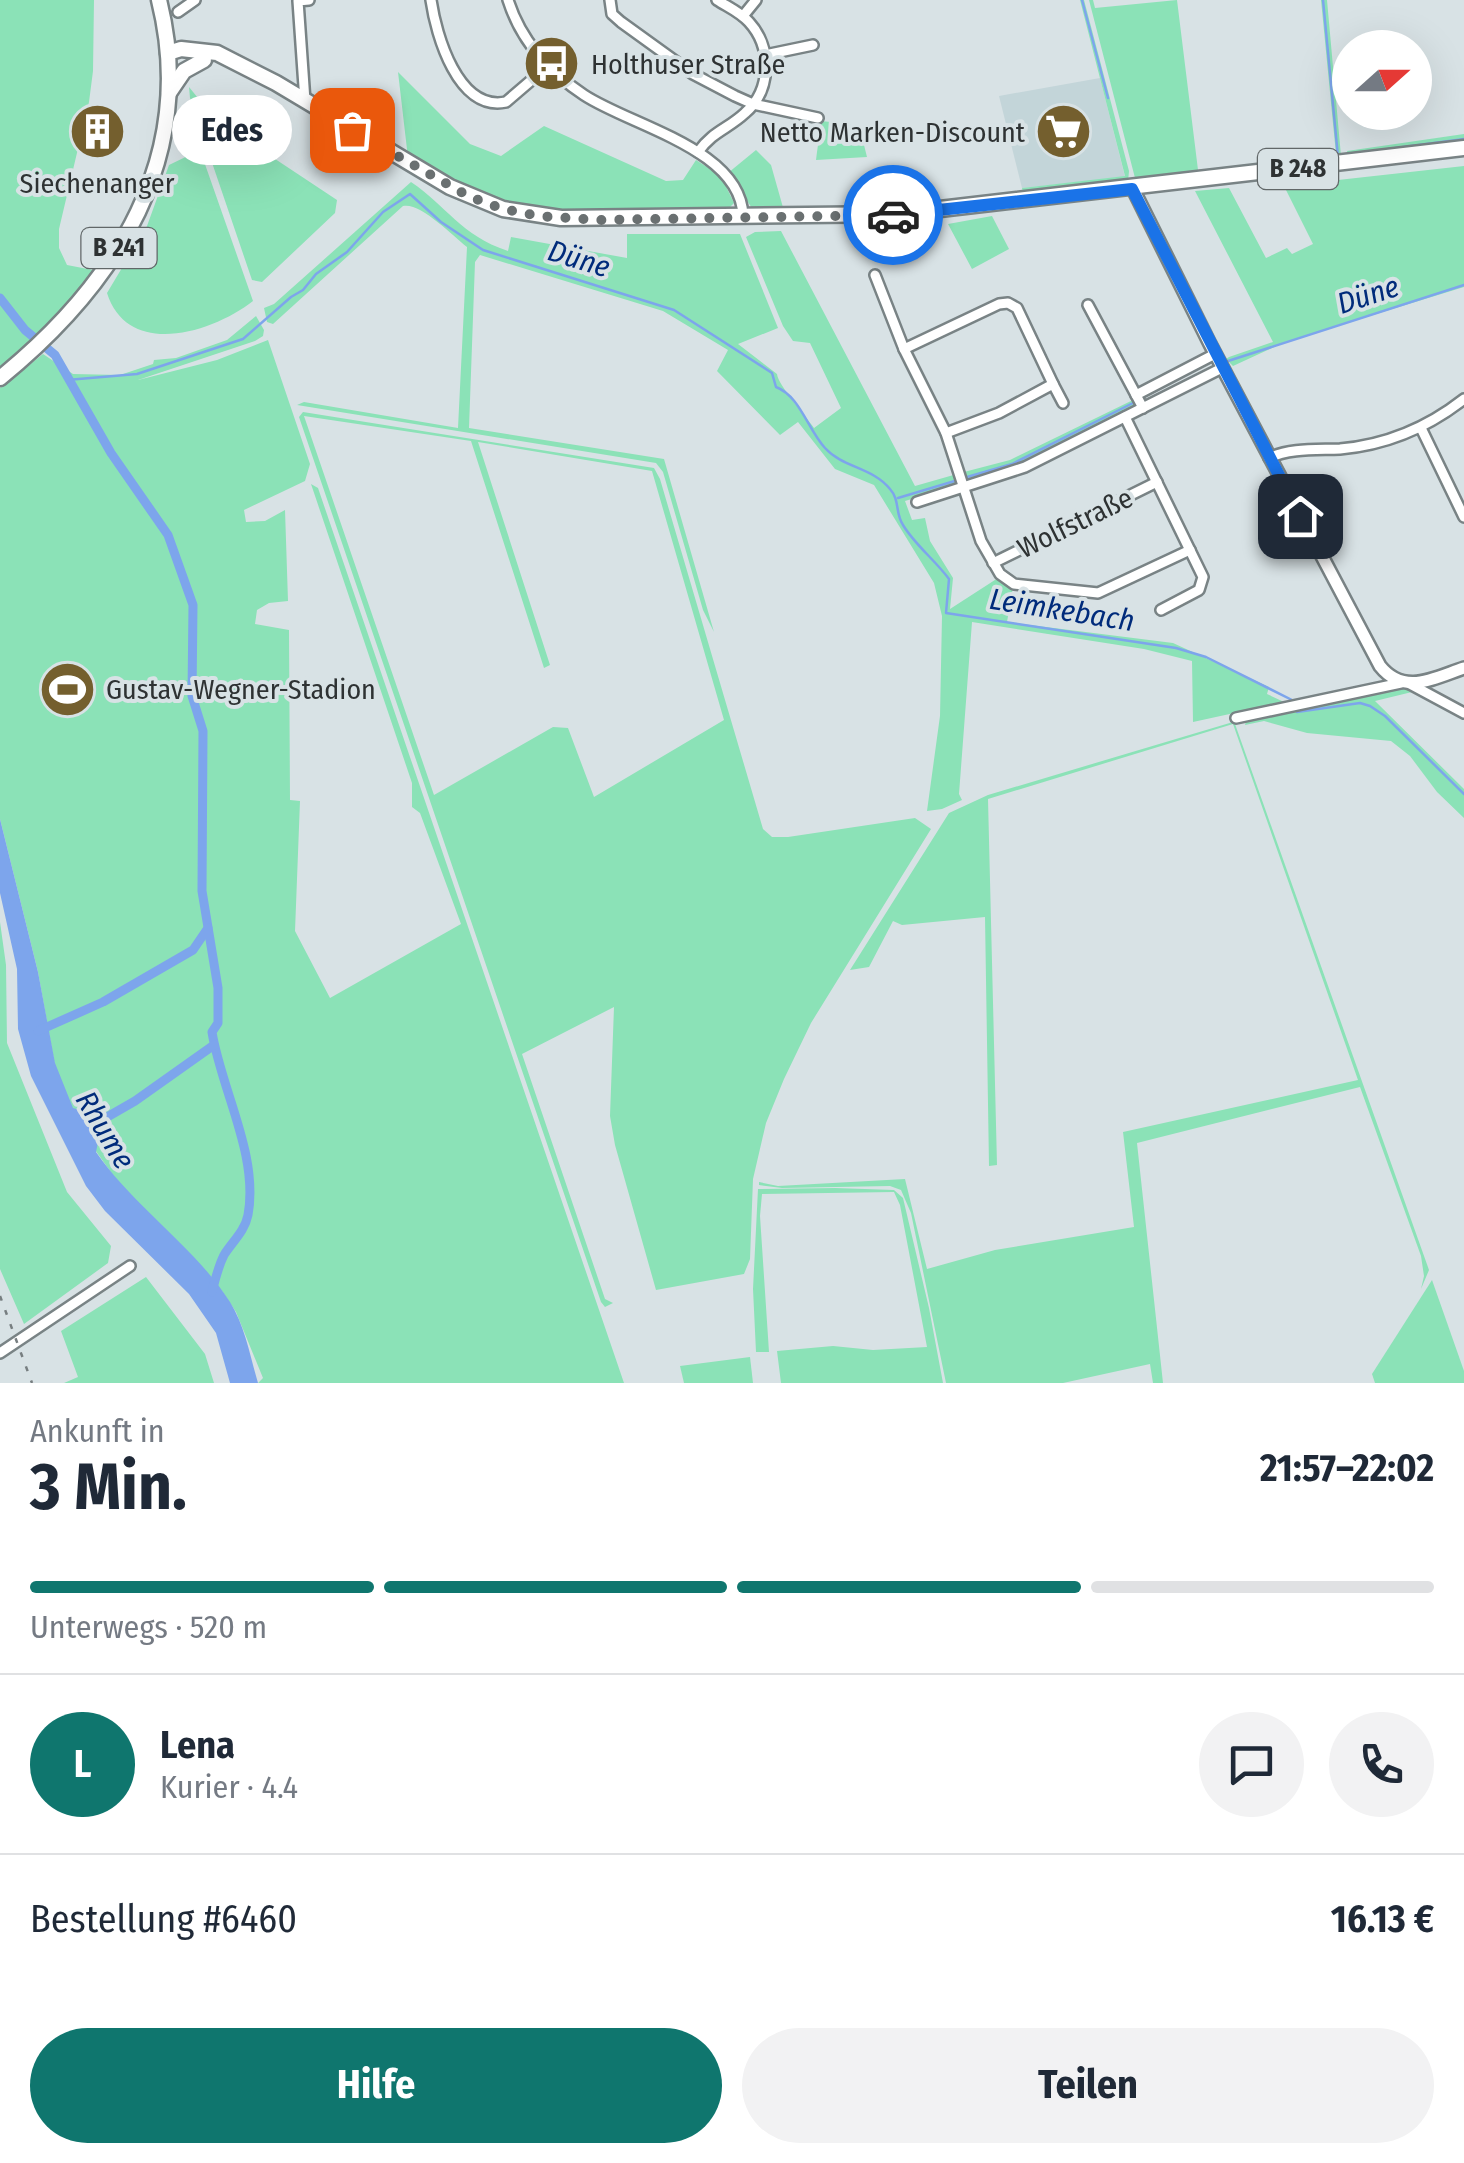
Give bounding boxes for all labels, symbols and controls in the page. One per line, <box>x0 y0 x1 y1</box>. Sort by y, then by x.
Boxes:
north arrow <box>1332 30 1432 130</box>
map controls <box>1332 30 1432 130</box>
bus stop icon: Holthuser Straße <box>522 34 582 94</box>
place label: Holthuser Straße <box>591 48 785 81</box>
pin <box>310 88 395 173</box>
callout: Edes <box>172 95 292 165</box>
building icon: Siechenanger <box>67 102 127 162</box>
supermarket icon: Netto Marken-Discount <box>1034 102 1094 162</box>
icon: bag <box>325 103 380 158</box>
text: Edes <box>201 111 263 149</box>
place label: Netto Marken-Discount <box>760 116 1026 149</box>
road number: B 248 <box>1258 149 1338 189</box>
courier <box>843 165 943 265</box>
place label: Siechenanger <box>20 167 175 200</box>
icon: car <box>866 188 921 243</box>
road number: B 241 <box>82 228 156 268</box>
water label: Düne <box>544 233 614 285</box>
water label: Düne <box>1332 268 1404 322</box>
pin <box>1258 474 1343 559</box>
street label: Wolfstraße <box>1012 481 1138 565</box>
icon: home <box>1273 489 1328 544</box>
water label: Leimkebach <box>987 581 1137 639</box>
sports icon: Gustav-Wegner-Stadion <box>37 659 97 719</box>
place label: Gustav-Wegner-Stadion <box>106 673 376 706</box>
water label: Rhume <box>68 1084 142 1176</box>
text: Ankunft in <box>30 1412 165 1450</box>
text: 21:57–22:02 <box>1260 1445 1434 1491</box>
text: 3 Min. <box>30 1448 187 1526</box>
text: Unterwegs · 520 m <box>30 1608 267 1646</box>
button: chat <box>1199 1712 1304 1817</box>
button: phone <box>1329 1712 1434 1817</box>
text: Lena <box>160 1722 235 1768</box>
text: L <box>74 1741 91 1787</box>
text: Kurier · 4.4 <box>160 1768 298 1806</box>
text: Bestellung #6460 <box>30 1896 297 1942</box>
text: 16.13 € <box>1331 1896 1434 1942</box>
button: Hilfe <box>30 2028 722 2143</box>
button: Teilen <box>742 2028 1434 2143</box>

